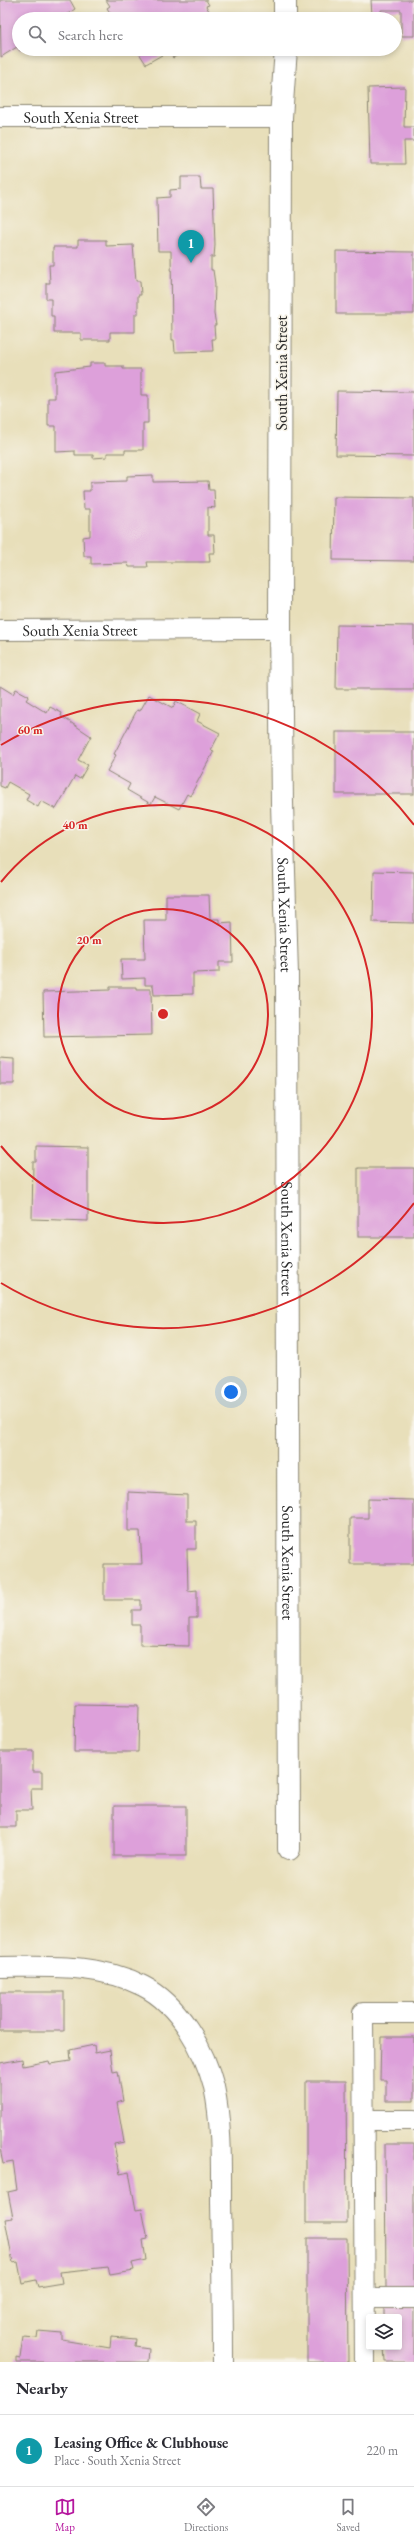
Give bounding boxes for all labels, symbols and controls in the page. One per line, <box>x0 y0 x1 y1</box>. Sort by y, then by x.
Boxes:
search box <box>12 12 402 56</box>
icon: search <box>26 23 48 45</box>
text: Search here <box>58 25 123 44</box>
street label: South Xenia Street <box>23 107 139 128</box>
pin: 1 <box>178 230 204 263</box>
street label: South Xenia Street <box>271 316 292 430</box>
street label: South Xenia Street <box>22 619 138 640</box>
text: 60 m <box>17 722 43 738</box>
text: 40 m <box>62 817 88 833</box>
street label: South Xenia Street <box>273 857 297 973</box>
text: 20 m <box>76 932 102 948</box>
centre of rings <box>156 1007 170 1021</box>
street label: South Xenia Street <box>277 1181 298 1296</box>
your location <box>221 1382 241 1402</box>
street label: South Xenia Street <box>278 1505 299 1620</box>
map controls <box>366 2314 402 2350</box>
button: layers <box>366 2314 402 2350</box>
text: Nearby <box>16 2377 68 2399</box>
text: Leasing Office & Clubhouse <box>54 2433 228 2452</box>
text: 1 <box>26 2442 32 2459</box>
text: 220 m <box>367 2442 398 2459</box>
text: Place · South Xenia Street <box>54 2452 181 2469</box>
tab: Map <box>54 2496 76 2534</box>
tab: Directions <box>184 2496 228 2534</box>
tab: Saved <box>336 2496 360 2534</box>

